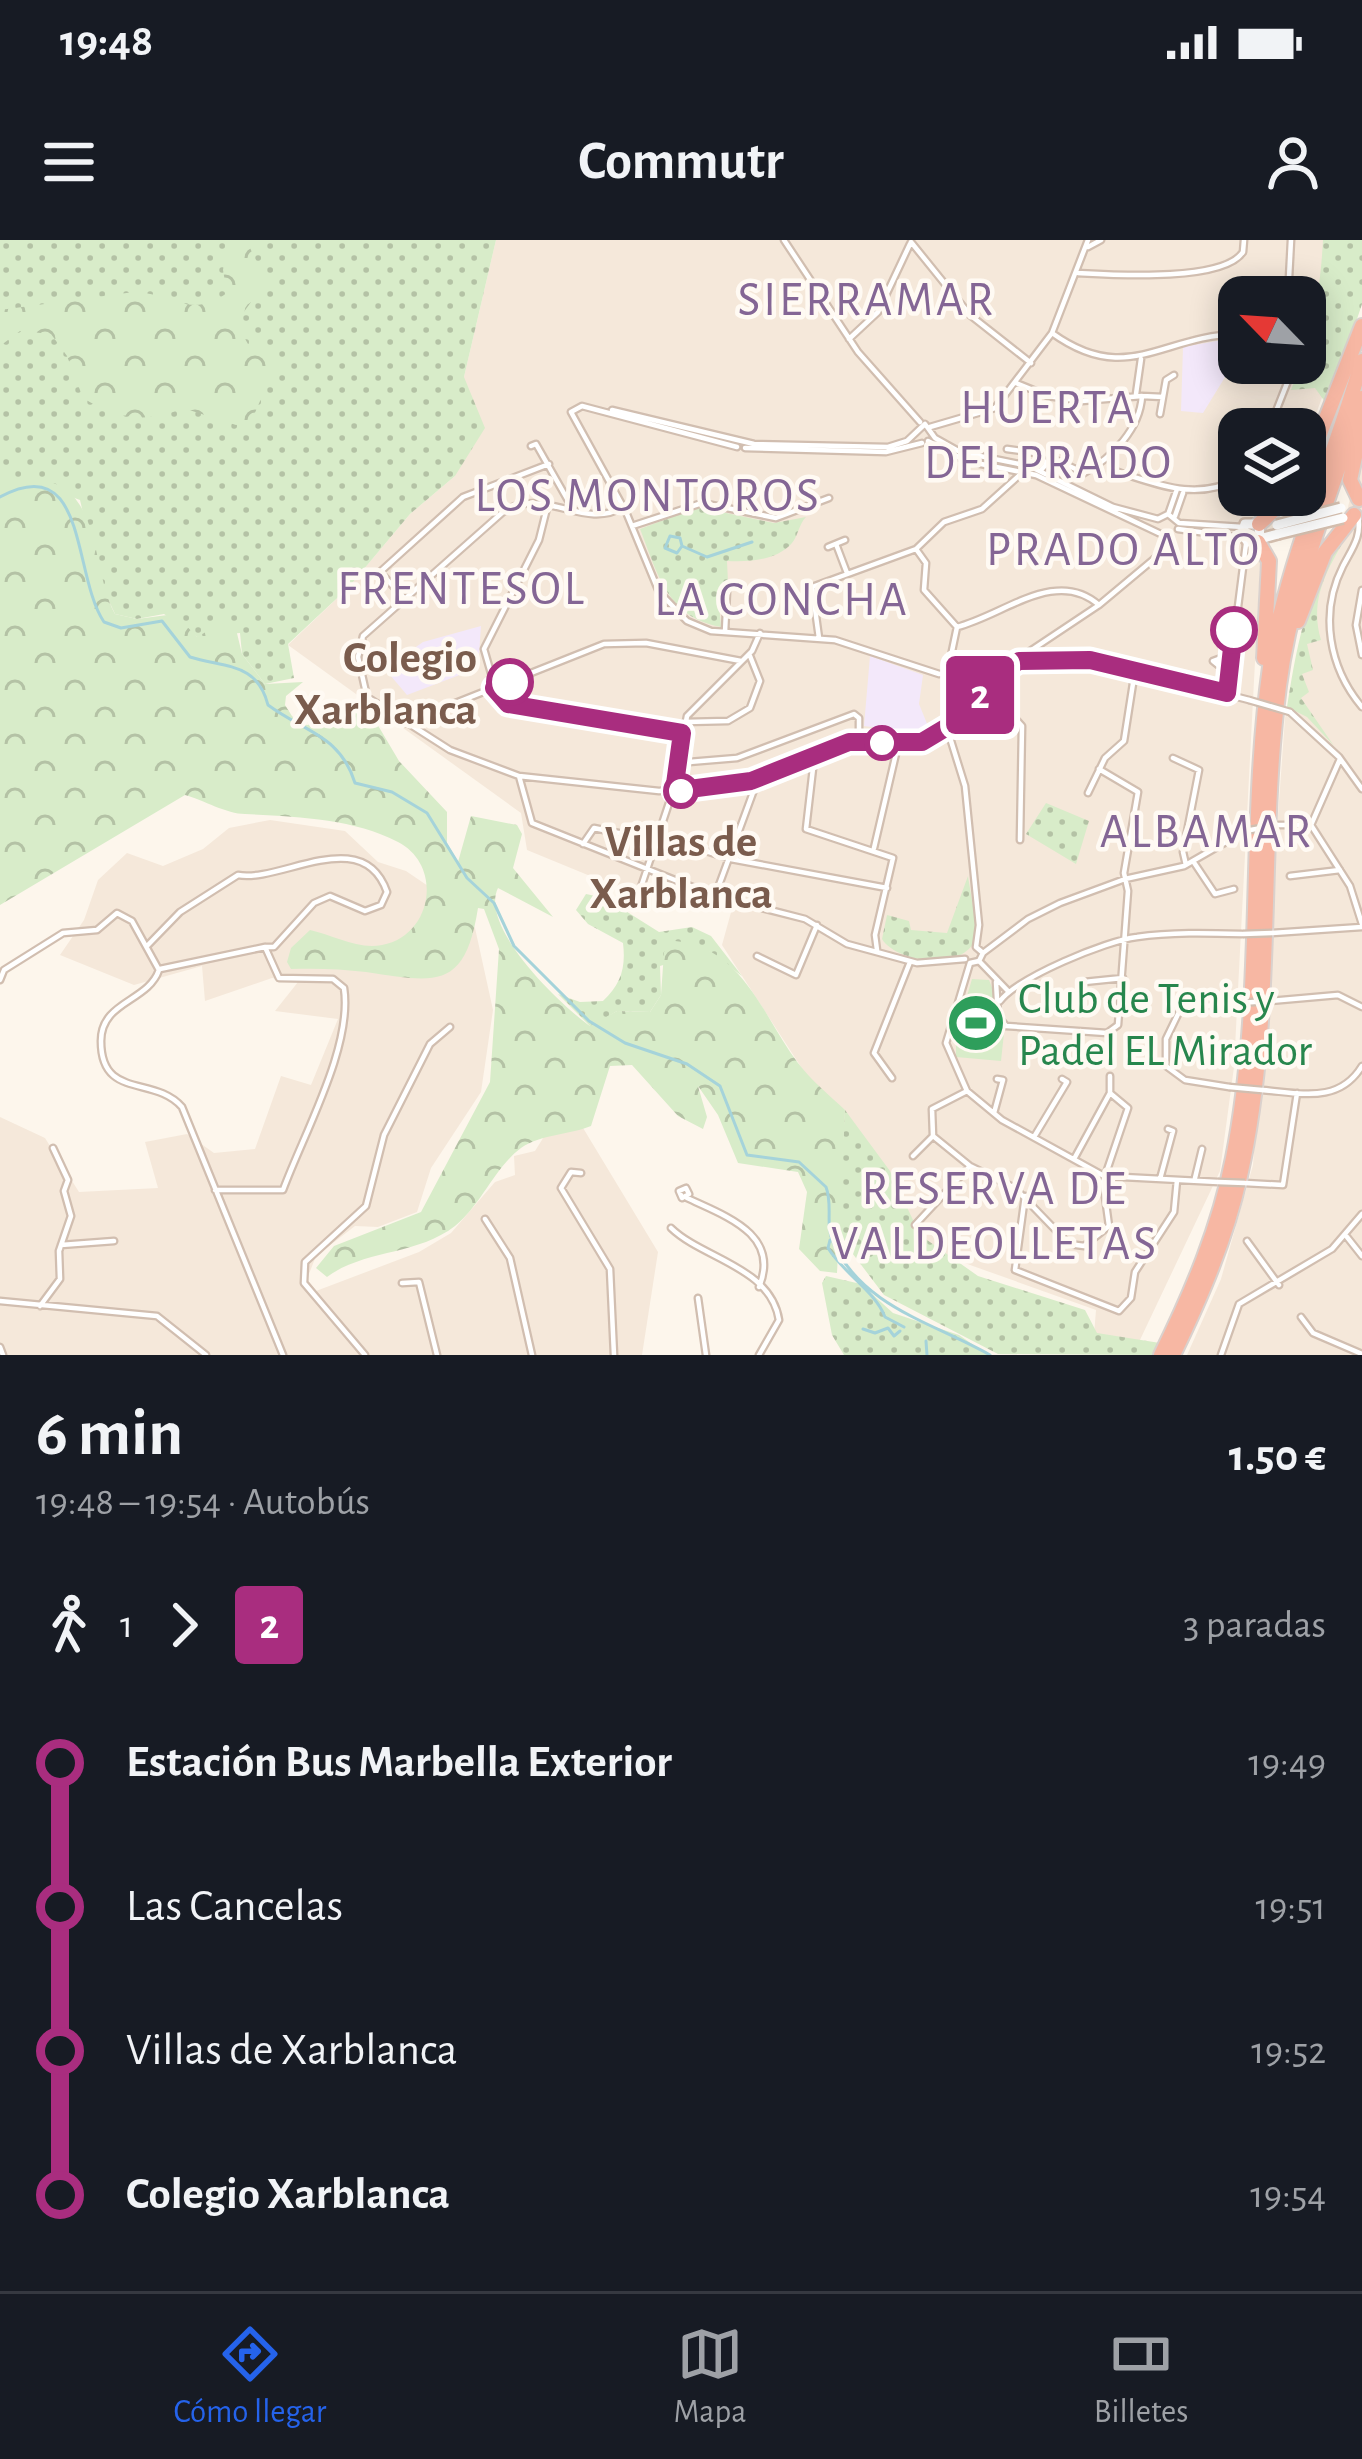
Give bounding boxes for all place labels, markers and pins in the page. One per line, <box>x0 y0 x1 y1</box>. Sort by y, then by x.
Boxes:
unlabelled marker <box>1212 608 1256 652</box>
place label: Colegio Xarblanca <box>294 636 477 733</box>
marker: Colegio Xarblanca <box>488 660 532 704</box>
unlabelled marker <box>866 727 898 759</box>
marker: Villas de Xarblanca <box>665 775 697 807</box>
place label: Villas de Xarblanca <box>589 820 773 917</box>
place label: Club de Tenis y Padel EL Mirador <box>1018 977 1313 1074</box>
sports icon: Club de Tenis y Padel EL Mirador <box>945 992 1007 1054</box>

